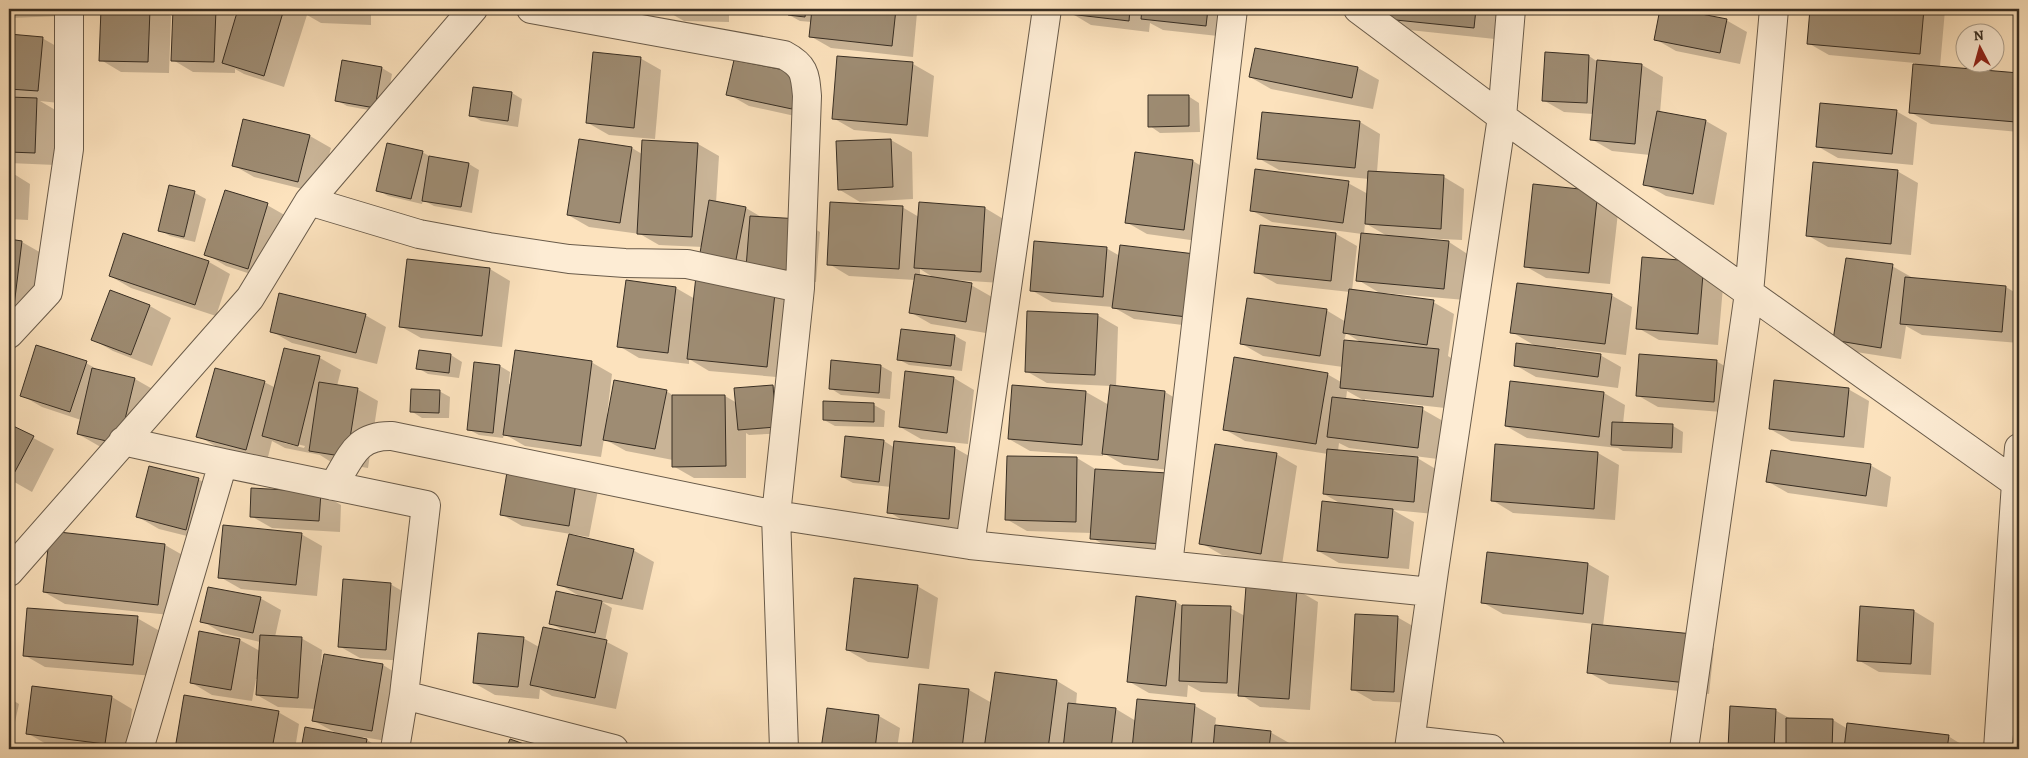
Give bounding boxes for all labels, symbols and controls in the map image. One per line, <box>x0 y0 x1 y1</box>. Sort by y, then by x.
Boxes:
north arrow <box>1956 22 2006 72</box>
text: N <box>1973 26 1985 46</box>

